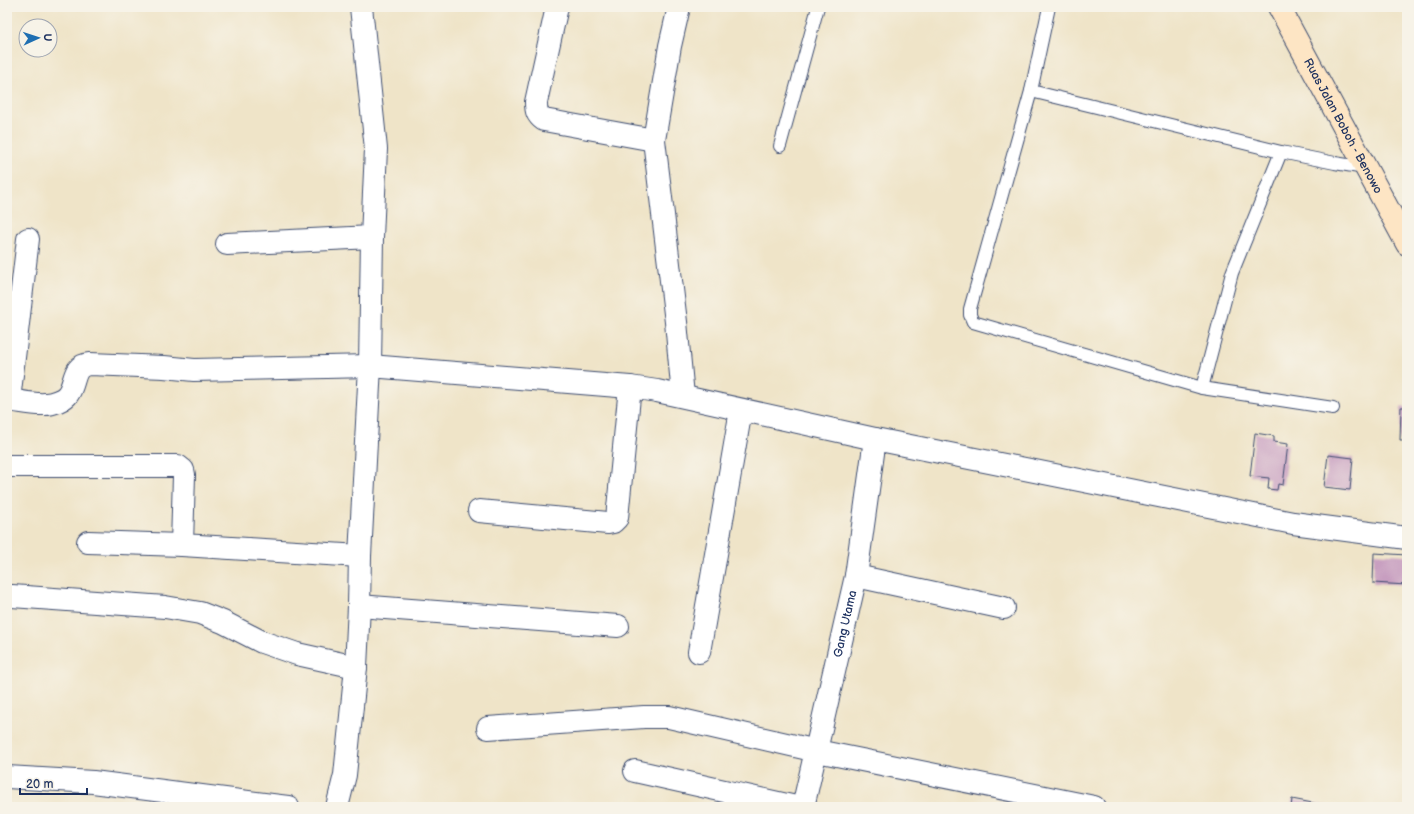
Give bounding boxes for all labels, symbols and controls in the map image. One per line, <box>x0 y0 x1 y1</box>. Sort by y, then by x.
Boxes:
north arrow <box>18 18 58 58</box>
text: U <box>41 33 54 42</box>
street label: Ruas Jalan Boboh - Benowo <box>1300 55 1386 196</box>
street label: Gang Utama <box>830 589 860 659</box>
scale bar <box>20 770 87 796</box>
text: 20 m <box>26 777 53 792</box>

